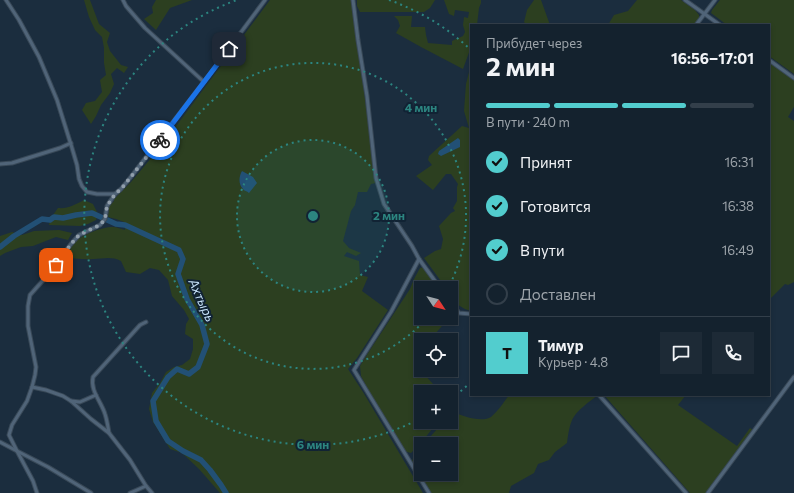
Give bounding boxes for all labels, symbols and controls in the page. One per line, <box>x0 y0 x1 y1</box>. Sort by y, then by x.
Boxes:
pin <box>212 32 246 66</box>
text: Прибудет через <box>486 35 582 51</box>
icon: home <box>218 38 240 60</box>
text: 16:56–17:01 <box>671 49 754 67</box>
text: 2 мин <box>486 50 555 81</box>
text: 4 мин <box>405 100 437 114</box>
text: В пути · 240 m <box>486 114 570 130</box>
courier <box>140 120 180 160</box>
icon: bike <box>149 129 171 151</box>
icon: check <box>486 151 508 173</box>
text: Принят <box>520 153 572 171</box>
text: 16:31 <box>725 154 754 170</box>
icon: check <box>486 195 508 217</box>
text: Готовится <box>520 197 591 215</box>
text: 16:38 <box>722 198 754 214</box>
text: 2 мин <box>373 208 405 222</box>
centre of rings <box>306 209 320 223</box>
icon: check <box>486 239 508 261</box>
text: В пути <box>520 241 565 259</box>
text: 16:49 <box>722 242 754 258</box>
pin <box>39 248 73 282</box>
icon: bag <box>45 254 67 276</box>
water label: Ахтырь <box>185 275 219 324</box>
north arrow <box>414 281 458 325</box>
map controls <box>414 281 458 481</box>
text: Доставлен <box>520 285 596 303</box>
button: chat <box>660 332 702 374</box>
button: phone <box>712 332 754 374</box>
button: locate <box>414 333 458 377</box>
text: Тимур <box>538 336 583 354</box>
text: Т <box>502 344 512 362</box>
text: Курьер · 4.8 <box>538 354 608 370</box>
button: + <box>414 385 458 429</box>
text: 6 мин <box>297 437 329 451</box>
button: − <box>414 437 458 481</box>

